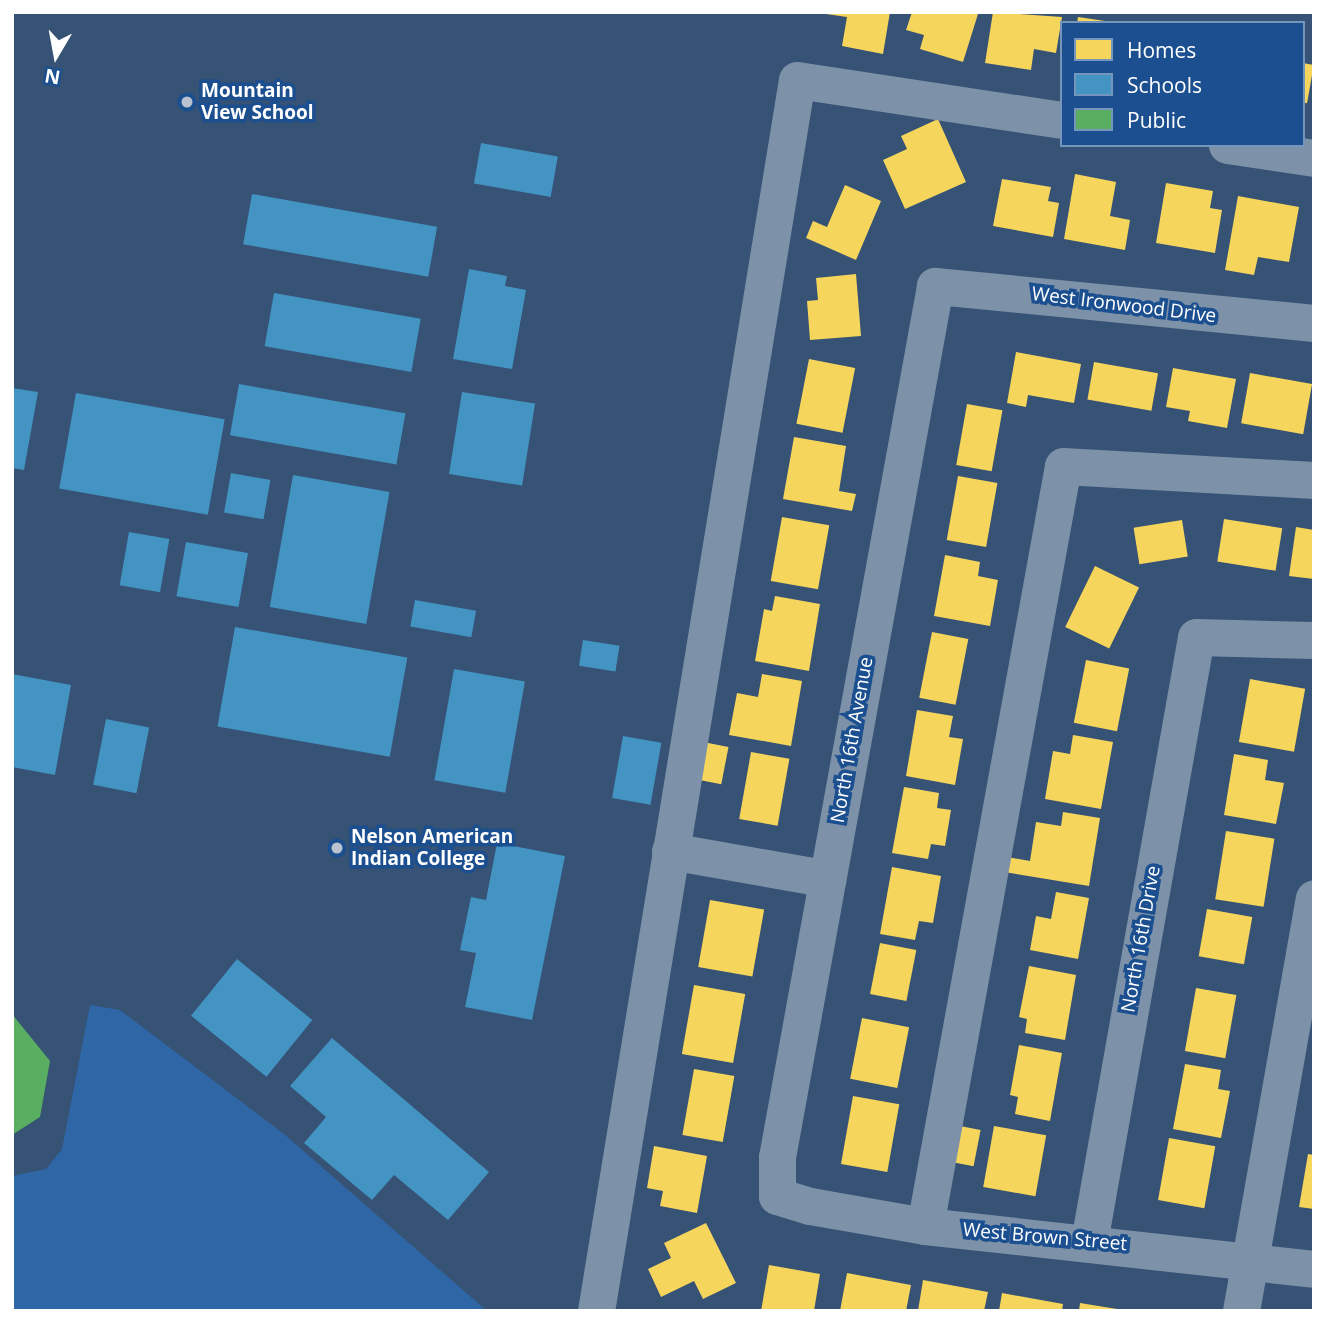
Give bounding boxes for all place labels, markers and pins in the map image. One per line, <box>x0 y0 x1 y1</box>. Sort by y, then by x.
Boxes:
place label: Mountain View School <box>201 80 314 124</box>
marker: Mountain View School <box>179 94 195 110</box>
place label: Nelson American Indian College <box>351 826 513 870</box>
marker: Nelson American Indian College <box>329 840 345 856</box>

